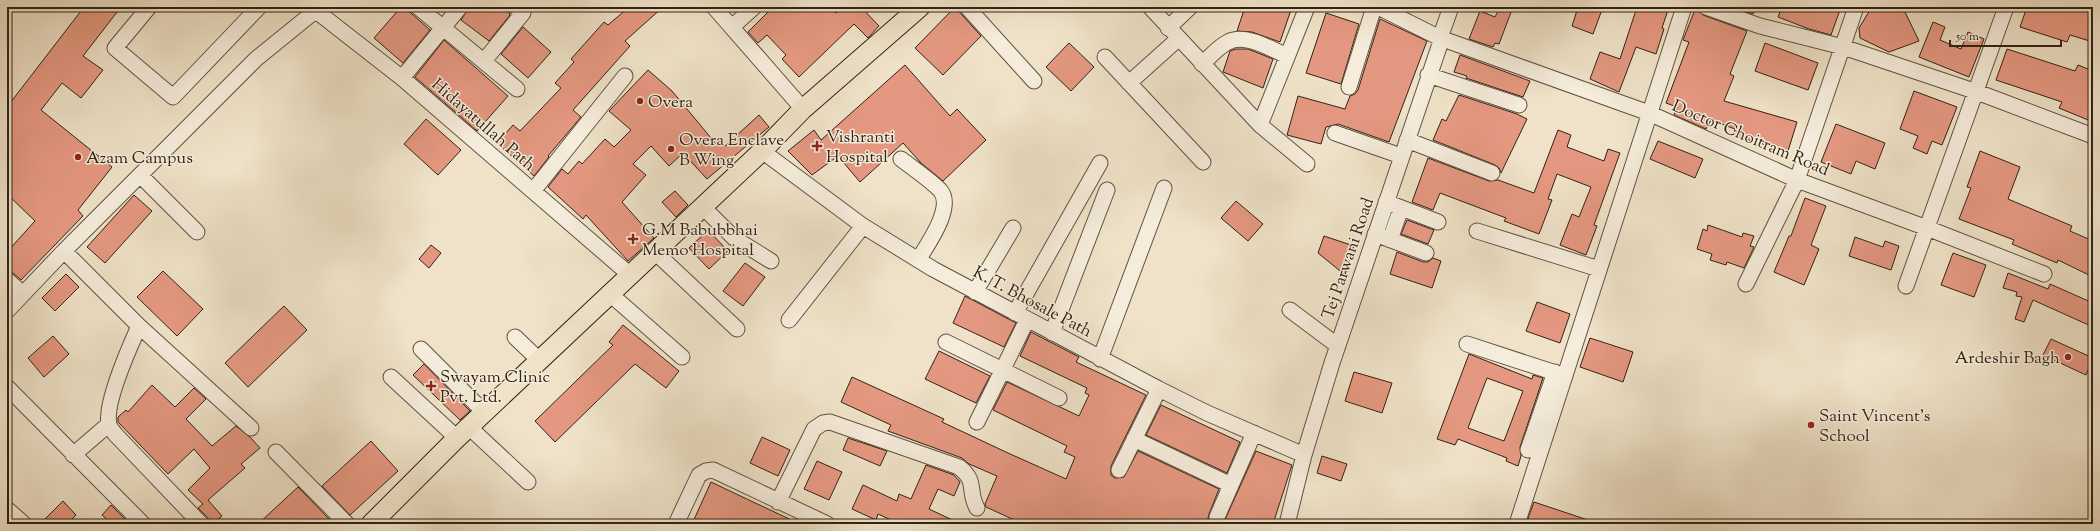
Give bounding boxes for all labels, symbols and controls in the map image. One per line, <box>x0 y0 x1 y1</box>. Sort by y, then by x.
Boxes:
scale bar <box>1950 22 2061 48</box>
text: 50 m <box>1955 28 1979 46</box>
street label: Hidayatullah Path <box>425 74 540 178</box>
place label: Overa <box>648 91 693 115</box>
street label: Doctor Choitram Road <box>1668 95 1833 183</box>
marker: Overa <box>635 96 645 106</box>
place label: Vishranti Hospital <box>826 126 895 170</box>
place label: Overa Enclave B Wing <box>679 129 784 173</box>
marker: Vishranti Hospital <box>811 140 823 152</box>
marker: Overa Enclave B Wing <box>666 144 676 154</box>
place label: Azam Campus <box>86 147 193 171</box>
marker: Azam Campus <box>73 152 83 162</box>
street label: Tej Parwani Road <box>1317 194 1381 323</box>
place label: G.M Babubbhai Memo Hospital <box>642 219 758 263</box>
marker: G.M Babubbhai Memo Hospital <box>627 233 639 245</box>
street label: K. T. Bhosale Path <box>968 261 1096 344</box>
place label: Ardeshir Bagh <box>1955 347 2060 371</box>
marker: Ardeshir Bagh <box>2063 352 2073 362</box>
place label: Swayam Clinic Pvt. Ltd. <box>440 366 551 410</box>
marker: Swayam Clinic Pvt. Ltd. <box>425 380 437 392</box>
place label: Saint Vincent's School <box>1819 405 1931 449</box>
marker: Saint Vincent's School <box>1806 420 1816 430</box>

